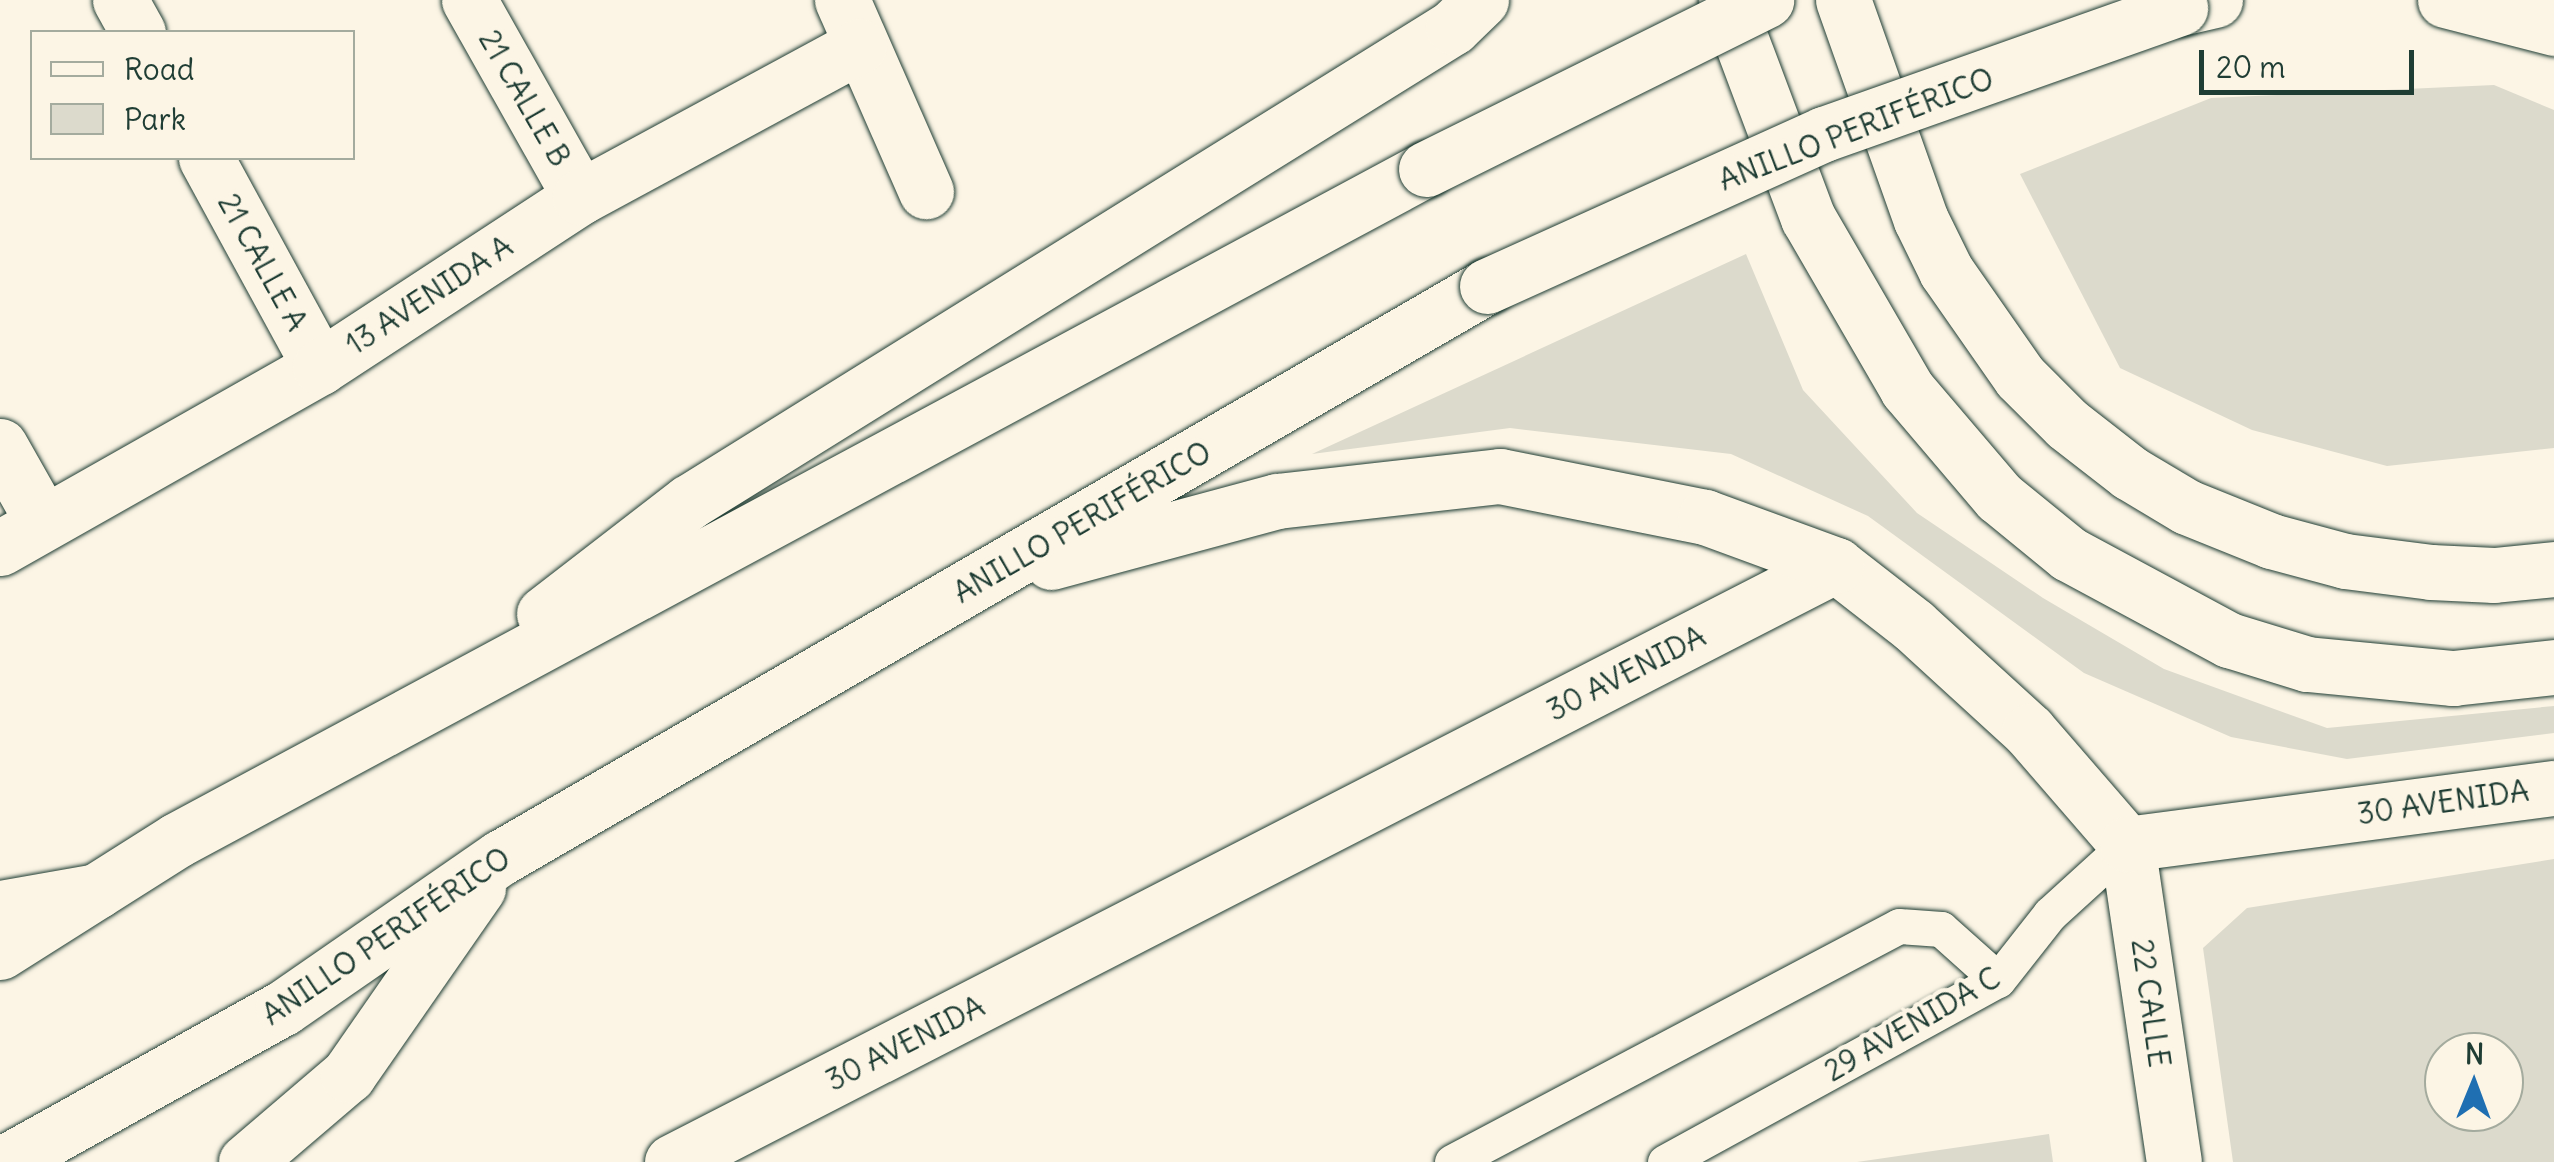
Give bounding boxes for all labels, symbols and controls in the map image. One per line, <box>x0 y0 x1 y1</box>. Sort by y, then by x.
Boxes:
street label: 21 CALLE B <box>472 23 578 173</box>
legend <box>30 30 355 160</box>
scale bar <box>2204 30 2419 92</box>
text: 20 m <box>2216 48 2286 86</box>
text: Road <box>124 50 194 88</box>
street label: ANILLO PERIFÉRICO <box>1714 60 1998 198</box>
text: Park <box>124 100 186 138</box>
street label: 21 CALLE A <box>211 187 315 337</box>
street label: 13 AVENIDA A <box>339 228 519 362</box>
street label: ANILLO PERIFÉRICO <box>947 434 1217 610</box>
street label: 30 AVENIDA <box>1541 618 1711 728</box>
street label: 30 AVENIDA <box>2355 772 2531 832</box>
street label: ANILLO PERIFÉRICO <box>255 840 517 1032</box>
street label: 22 CALLE <box>2124 936 2178 1070</box>
street label: 29 AVENIDA C <box>1818 959 2006 1089</box>
street label: 30 AVENIDA <box>820 988 990 1098</box>
north arrow <box>2424 1032 2524 1132</box>
text: N <box>2464 1036 2484 1072</box>

